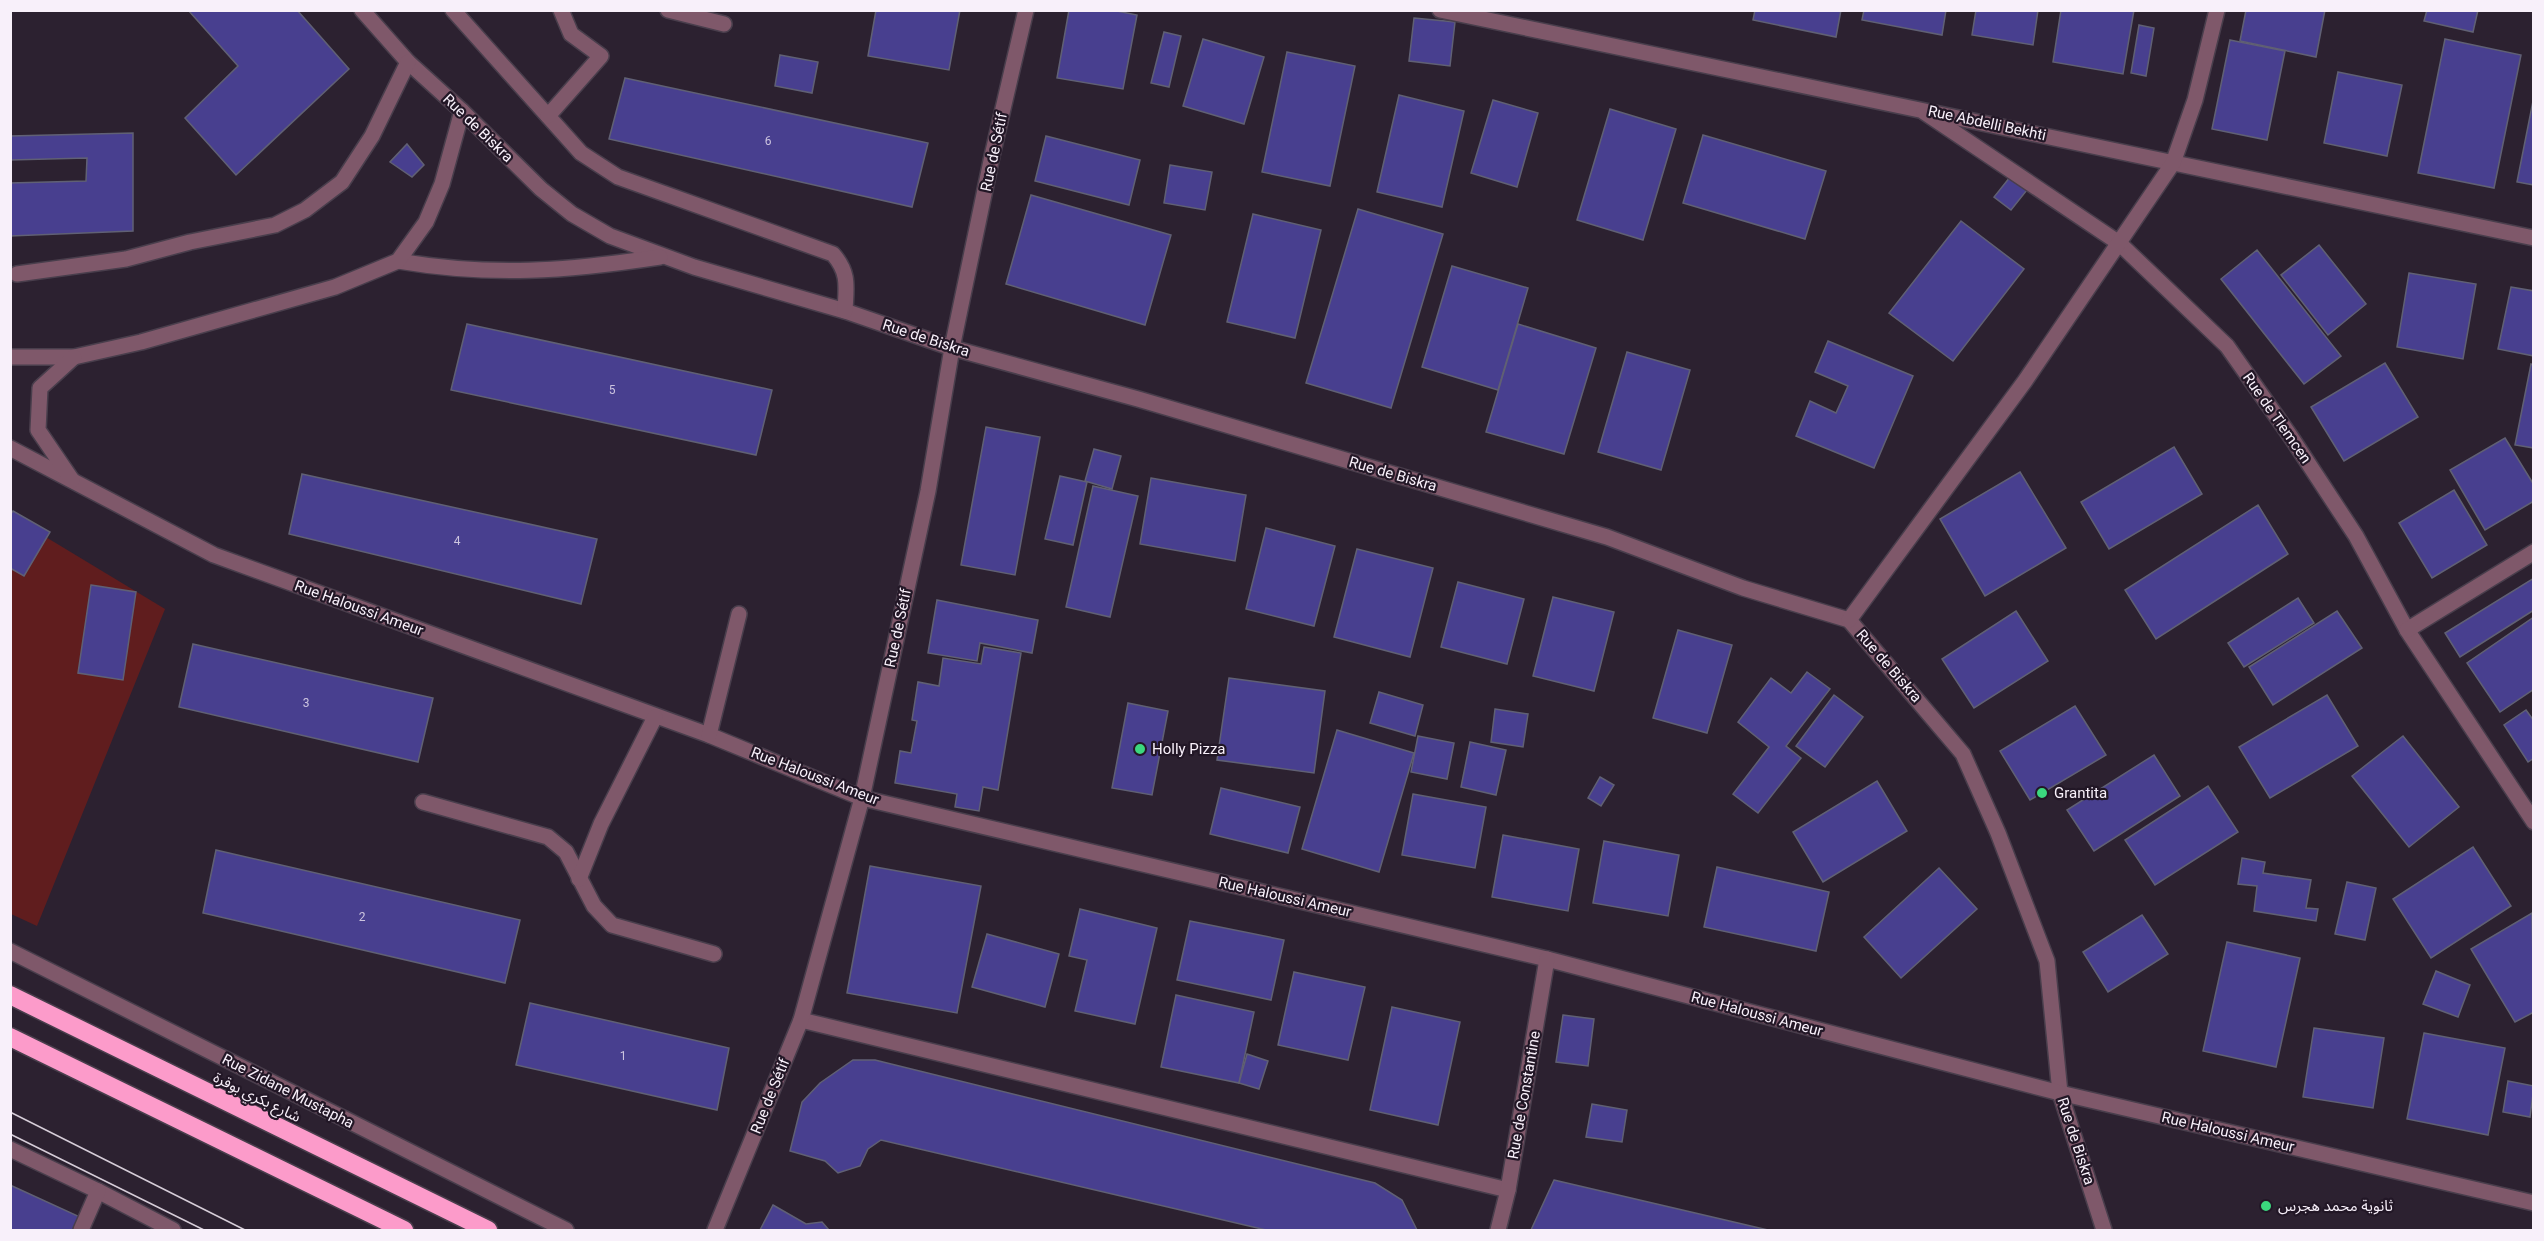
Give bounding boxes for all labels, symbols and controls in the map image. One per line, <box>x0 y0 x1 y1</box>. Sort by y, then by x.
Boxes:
street label: Rue de Biskra <box>439 90 517 166</box>
street label: Rue Abdelli Bekhti <box>1926 102 2048 144</box>
street label: Rue de Sétif <box>977 110 1011 193</box>
house number: 6 <box>765 134 772 148</box>
street label: Rue de Biskra <box>880 315 972 361</box>
street label: Rue de Tlemcen <box>2239 369 2315 467</box>
house number: 5 <box>609 383 616 397</box>
street label: Rue de Biskra <box>1347 453 1439 495</box>
house number: 4 <box>454 534 461 548</box>
street label: Rue Haloussi Ameur <box>292 576 426 640</box>
street label: Rue de Sétif <box>881 586 915 669</box>
street label: Rue de Biskra <box>1852 626 1926 706</box>
house number: 3 <box>303 696 309 710</box>
place label: Holly Pizza <box>1152 740 1226 758</box>
marker: Holly Pizza <box>1133 742 1147 756</box>
street label: Rue Haloussi Ameur <box>748 743 882 809</box>
place label: Grantita <box>2054 784 2107 802</box>
marker: Grantita <box>2035 786 2049 800</box>
street label: Rue Haloussi Ameur <box>1217 873 1353 921</box>
house number: 2 <box>359 910 366 924</box>
street label: Rue Haloussi Ameur <box>1689 988 1825 1040</box>
street label: Rue de Constantine <box>1504 1029 1544 1160</box>
house number: 1 <box>620 1049 626 1063</box>
street label: Rue Zidane Mustapha <box>219 1050 357 1132</box>
street label: Rue de Sétif <box>747 1055 794 1136</box>
street label: شارع بكري بوقرة <box>209 1068 304 1129</box>
street label: Rue de Biskra <box>2053 1095 2099 1187</box>
street label: Rue Haloussi Ameur <box>2160 1108 2296 1156</box>
place label: ثانوية محمد هجرس <box>2278 1197 2393 1215</box>
marker: ثانوية محمد هجرس <box>2259 1199 2273 1213</box>

